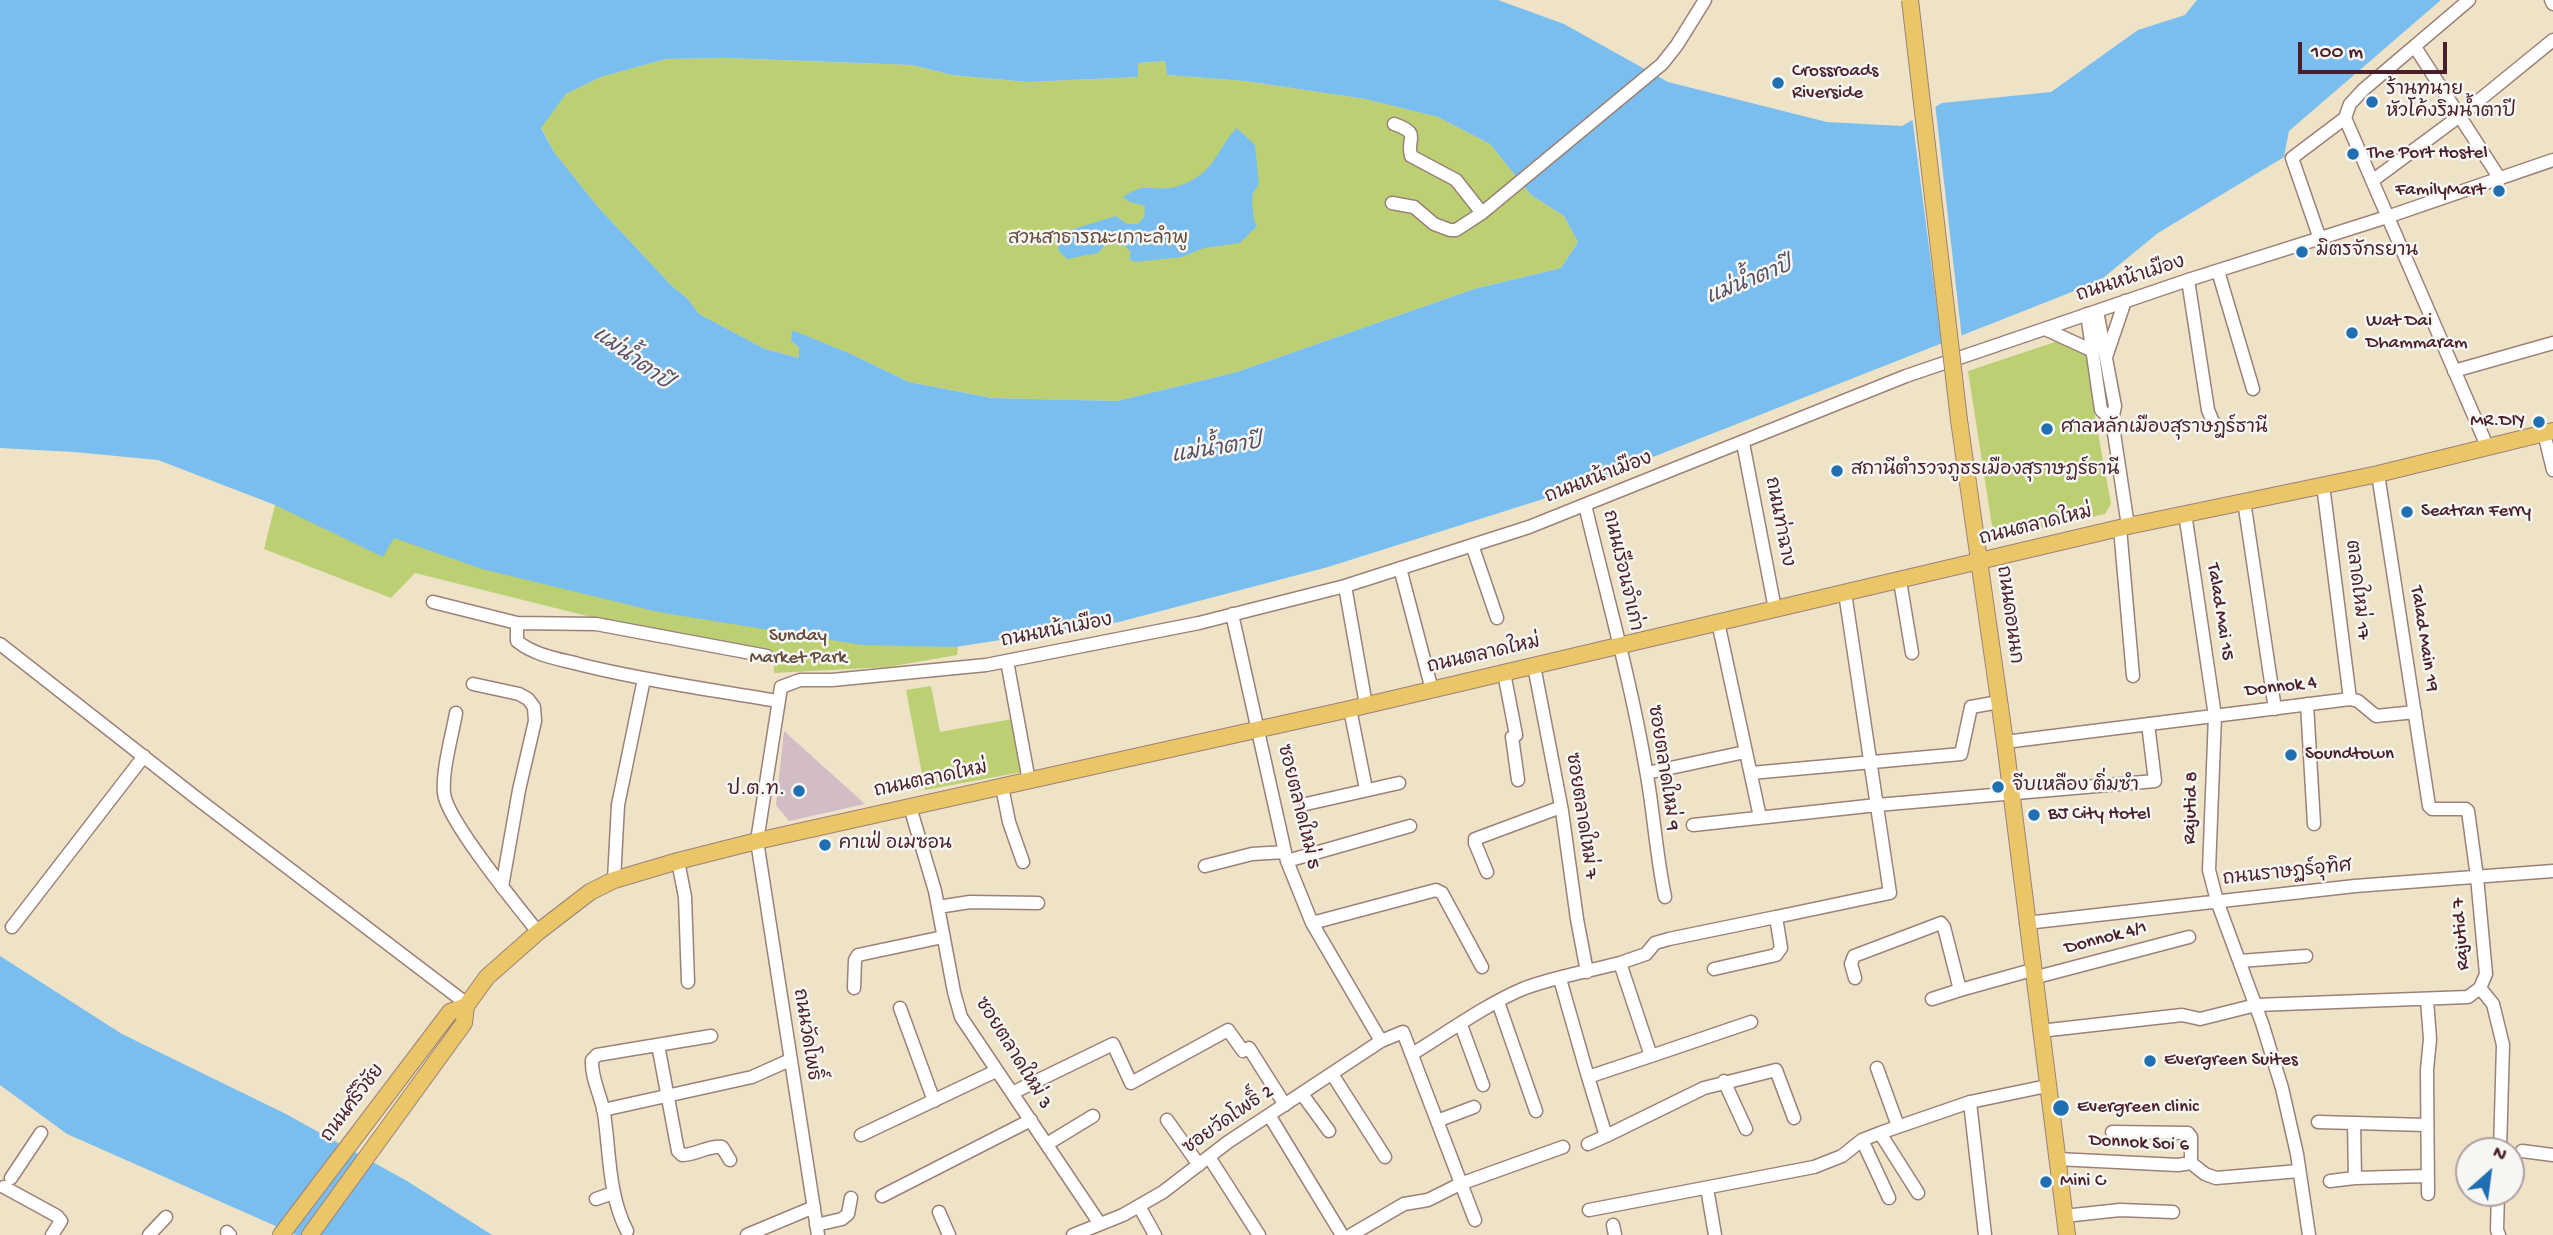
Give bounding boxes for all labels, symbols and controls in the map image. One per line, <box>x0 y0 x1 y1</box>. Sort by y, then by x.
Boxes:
scale bar <box>2301 28 2450 72</box>
text: 100 m <box>2311 41 2363 66</box>
place label: Crossroads Riverside <box>1792 61 1878 105</box>
marker: Crossroads Riverside <box>1770 75 1786 91</box>
place label: ร้านทนาย หัวโค้งริมน้ำตาปี <box>2386 80 2516 124</box>
marker: ร้านทนาย หัวโค้งริมน้ำตาปี <box>2364 94 2380 110</box>
place label: The Port Hostel <box>2367 143 2488 165</box>
marker: The Port Hostel <box>2345 146 2361 162</box>
place label: FamilyMart <box>2395 180 2485 202</box>
marker: FamilyMart <box>2491 183 2507 199</box>
park label: สวนสาธารณะเกาะลำพู <box>1008 229 1188 251</box>
place label: มิตรจักรยาน <box>2316 241 2418 263</box>
marker: มิตรจักรยาน <box>2294 244 2310 260</box>
street label: ถนนหน้าเมือง <box>2074 252 2188 308</box>
water label: แม่น้ำตาปี <box>1703 254 1797 312</box>
place label: Wat Dai Dhammaram <box>2366 311 2467 355</box>
water label: แม่น้ำตาปี <box>587 323 675 397</box>
marker: Wat Dai Dhammaram <box>2344 325 2360 341</box>
place label: MR.DIY <box>2470 411 2525 433</box>
marker: MR.DIY <box>2531 414 2547 430</box>
place label: ศาลหลักเมืองสุราษฎร์ธานี <box>2061 418 2268 440</box>
marker: ศาลหลักเมืองสุราษฎร์ธานี <box>2039 421 2055 437</box>
water label: แม่น้ำตาปี <box>1170 431 1264 471</box>
street label: ถนนหน้าเมือง <box>1542 448 1656 510</box>
place label: สถานีตำรวจภูธรเมืองสุราษฏร์ธานี <box>1851 460 2119 482</box>
marker: สถานีตำรวจภูธรเมืองสุราษฏร์ธานี <box>1829 463 1845 479</box>
street label: ถนนท่าฉาง <box>1758 475 1798 569</box>
place label: Seatran Ferry <box>2421 501 2531 523</box>
street label: ถนนตลาดใหม่ <box>1977 502 2095 552</box>
marker: Seatran Ferry <box>2399 504 2415 520</box>
street label: ถนนเรือนจำเก่า <box>1596 508 1646 634</box>
street label: ตลาดใหม่ 17 <box>2339 539 2373 641</box>
street label: Talad Mai 15 <box>2200 562 2238 662</box>
street label: ถนนดอนนก <box>1990 564 2026 666</box>
street label: Talad Main 19 <box>2403 584 2443 694</box>
street label: ถนนหน้าเมือง <box>999 610 1115 654</box>
park label: Sunday Market Park <box>749 626 847 670</box>
street label: ถนนตลาดใหม่ <box>1425 632 1543 680</box>
street label: Donnok 4 <box>2244 672 2318 704</box>
street label: ซอยตลาดใหม่ 9 <box>1641 703 1683 833</box>
street label: ซอยตลาดใหม่ 5 <box>1271 742 1323 872</box>
place label: Soundtown <box>2305 744 2394 766</box>
marker: Soundtown <box>2283 747 2299 763</box>
street label: ซอยตลาดใหม่ 7 <box>1559 751 1601 881</box>
street label: ถนนตลาดใหม่ <box>872 758 990 804</box>
street label: Rajutid 8 <box>2179 771 2205 845</box>
place label: จีบเหลือง ติ่มซำ <box>2012 776 2139 798</box>
marker: จีบเหลือง ติ่มซำ <box>1990 779 2006 795</box>
place label: ป.ต.ท. <box>727 780 785 802</box>
marker: ป.ต.ท. <box>791 783 807 799</box>
place label: BJ City Hotel <box>2048 804 2151 826</box>
marker: BJ City Hotel <box>2026 807 2042 823</box>
place label: คาเฟ่ อเมซอน <box>839 834 952 856</box>
marker: คาเฟ่ อเมซอน <box>817 837 833 853</box>
street label: ถนนราษฏร์อุทิศ <box>2222 856 2352 892</box>
street label: Rajutid 7 <box>2448 897 2476 971</box>
street label: Donnok 4/1 <box>2062 917 2150 961</box>
street label: ถนนวัดโพธิ์ <box>786 987 824 1083</box>
street label: ซอยตลาดใหม่ 3 <box>969 994 1055 1114</box>
place label: Evergreen Suites <box>2164 1050 2298 1072</box>
marker: Evergreen Suites <box>2142 1053 2158 1069</box>
street label: ถนนศรีวิชัย <box>317 1060 391 1148</box>
street label: ซอยวัดโพธิ์ 2 <box>1179 1081 1279 1161</box>
place label: Evergreen clinic <box>2077 1097 2199 1119</box>
marker: Evergreen clinic <box>2051 1098 2071 1118</box>
street label: Donnok Soi 6 <box>2088 1130 2190 1158</box>
north arrow <box>2455 1137 2525 1207</box>
text: N <box>2488 1142 2510 1168</box>
place label: Mini C <box>2060 1171 2105 1193</box>
marker: Mini C <box>2038 1174 2054 1190</box>

